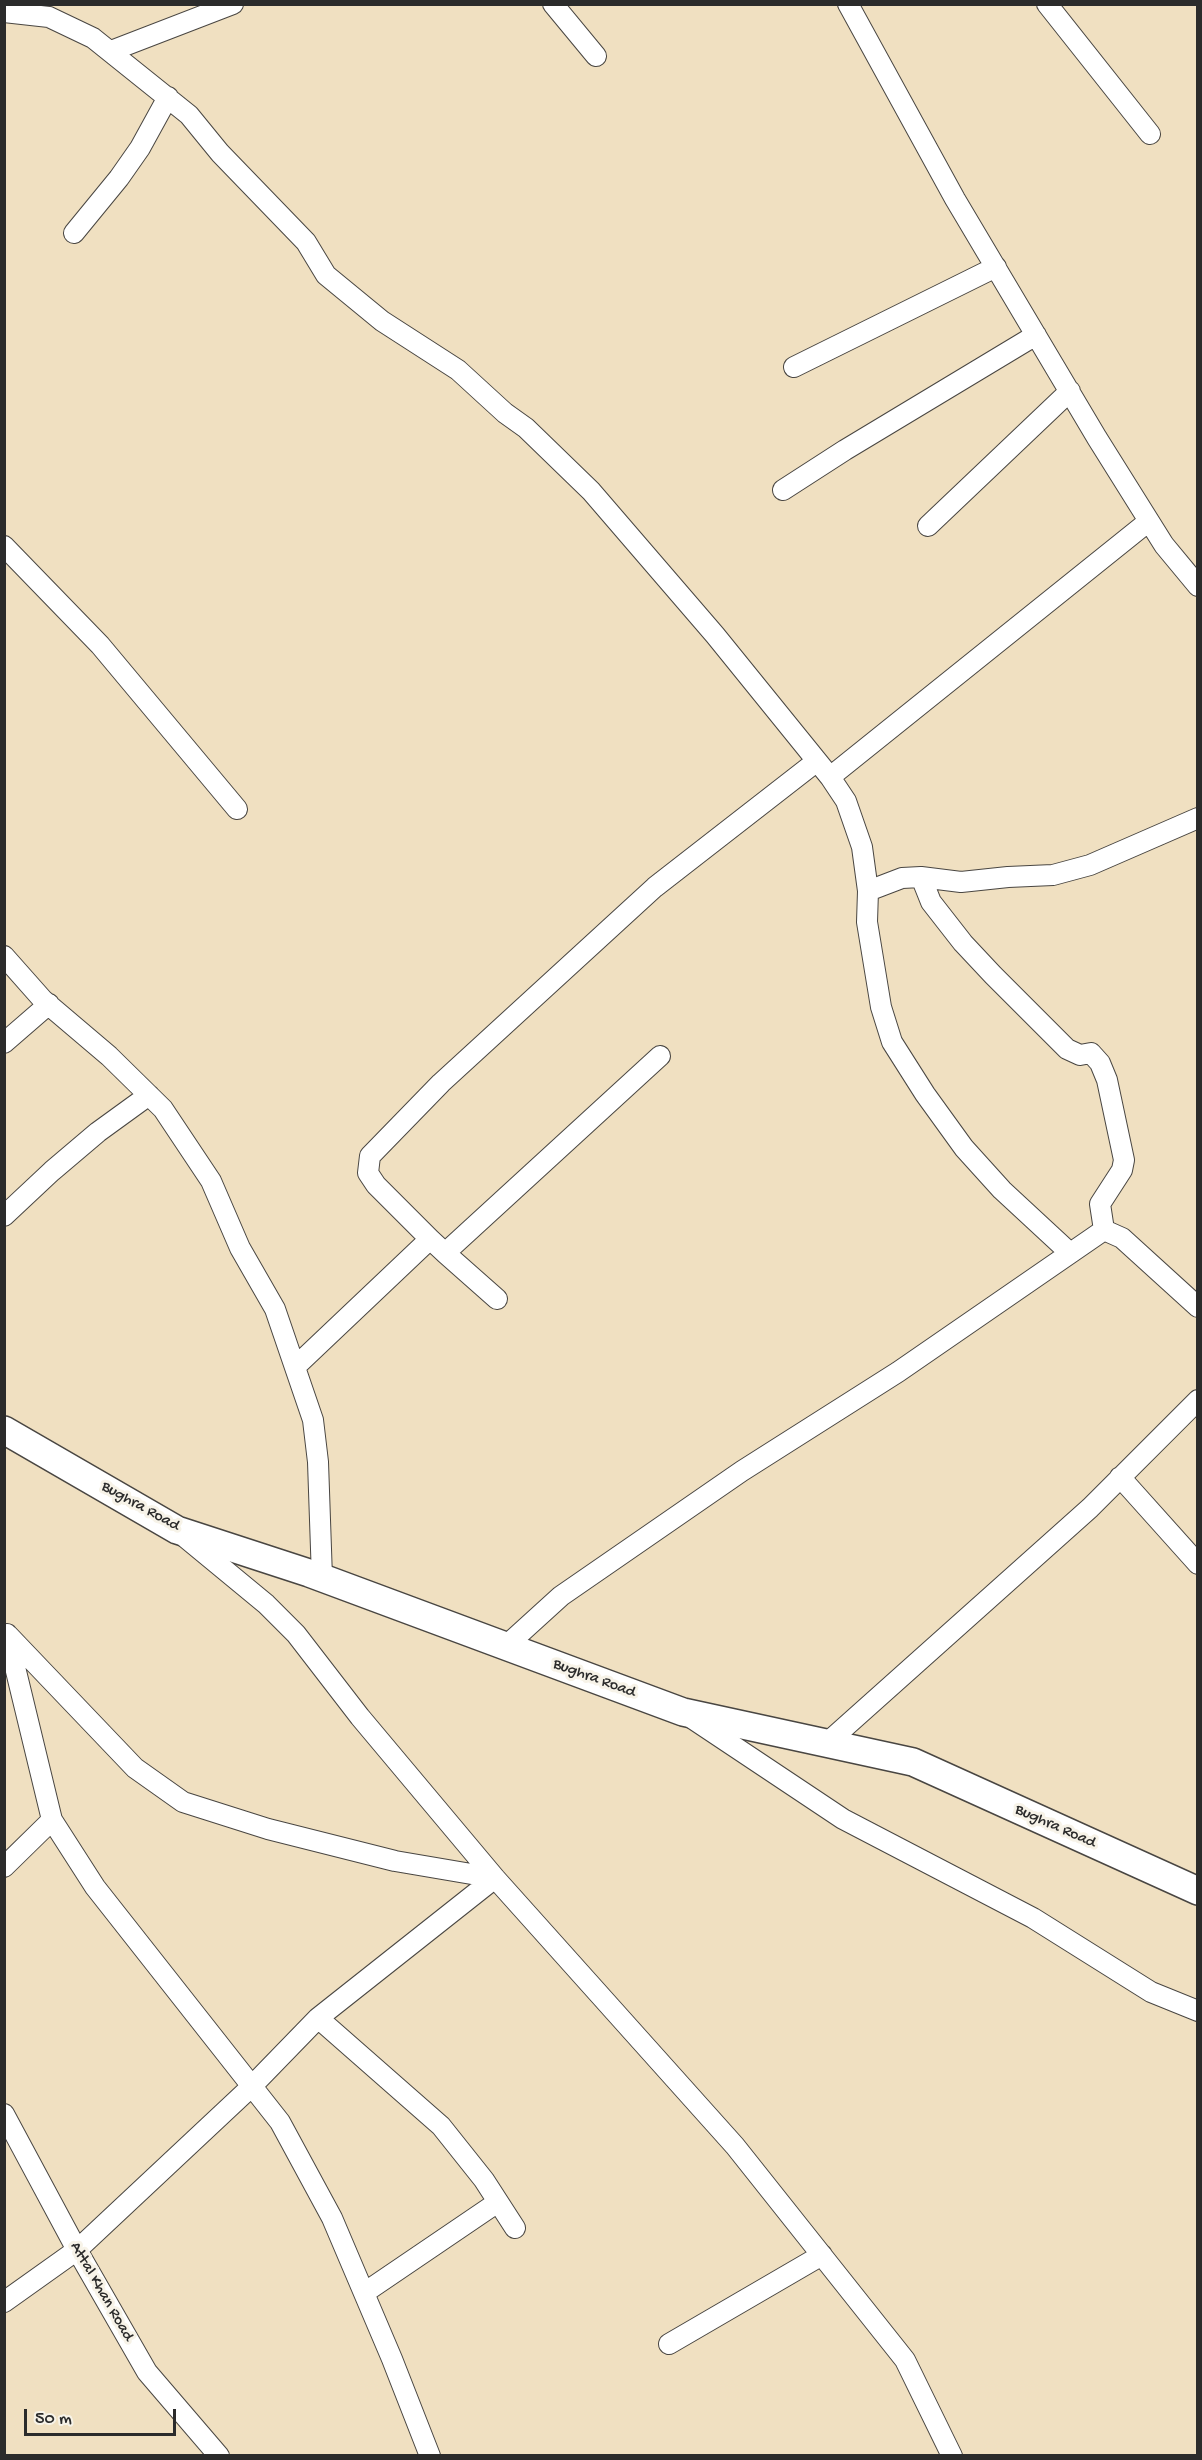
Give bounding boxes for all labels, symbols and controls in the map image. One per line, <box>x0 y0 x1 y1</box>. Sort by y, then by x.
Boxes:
street label: Bughra Road <box>97 1478 183 1536</box>
street label: Bughra Road <box>550 1655 638 1703</box>
street label: Bughra Road <box>1012 1801 1098 1853</box>
street label: Attal Khan Road <box>65 2239 137 2345</box>
scale bar <box>27 2397 178 2435</box>
text: 50 m <box>35 2409 72 2430</box>

